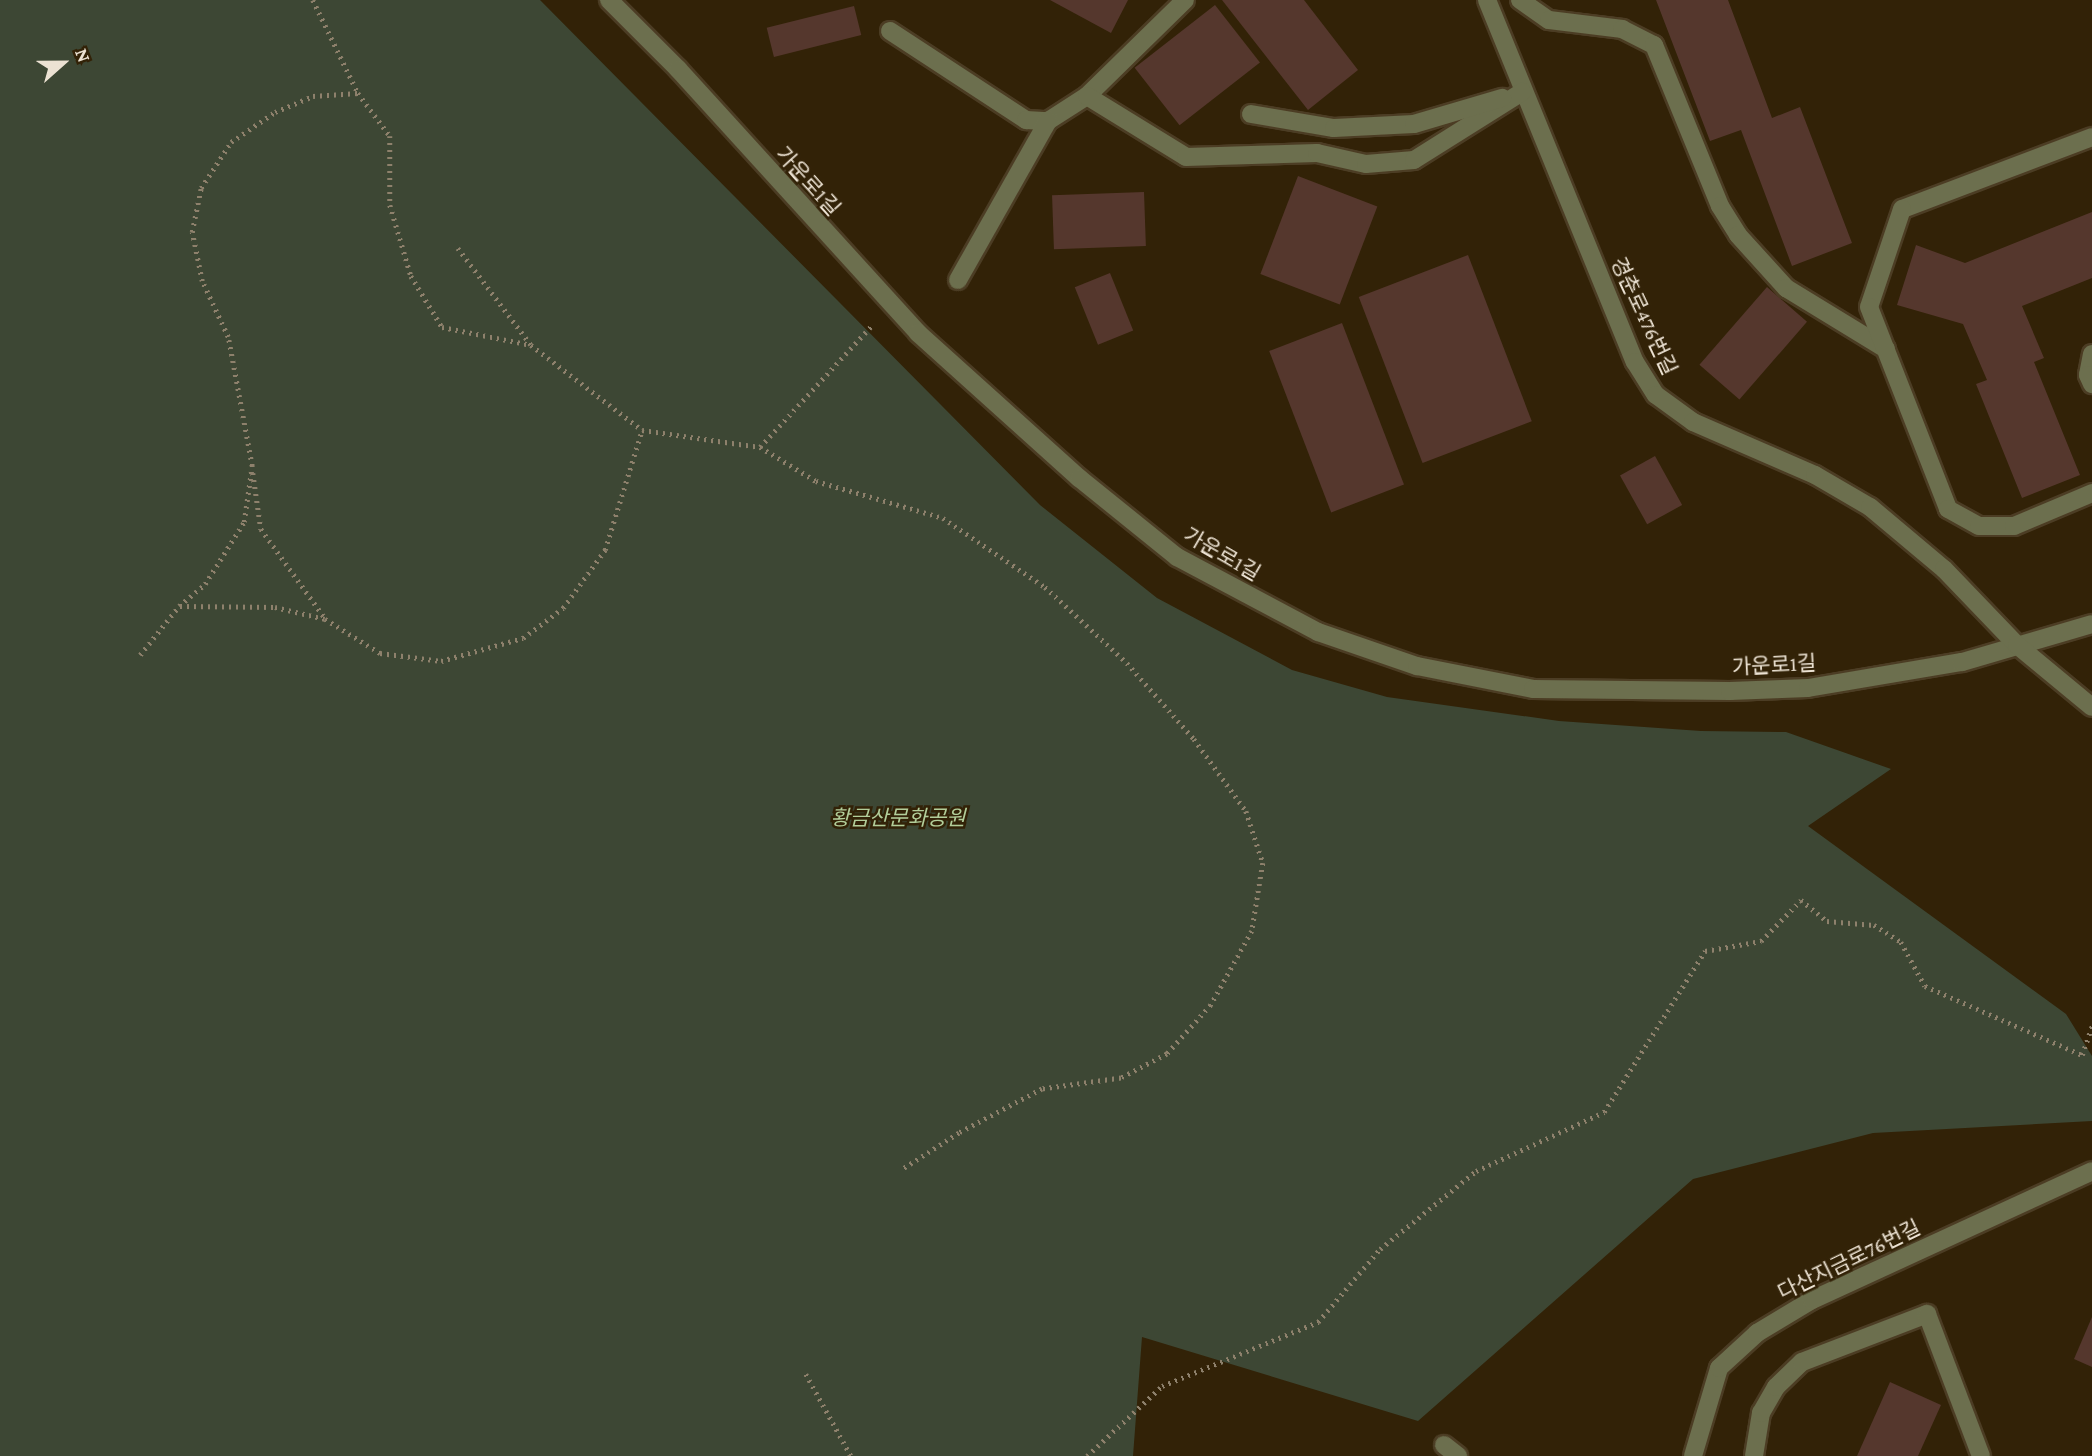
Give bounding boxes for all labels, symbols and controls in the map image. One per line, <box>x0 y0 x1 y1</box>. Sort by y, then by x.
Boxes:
north arrow <box>28 28 98 98</box>
text: N <box>71 45 95 65</box>
street label: 가운로1길 <box>770 141 846 221</box>
street label: 경춘로476번길 <box>1606 253 1682 379</box>
street label: 가운로1길 <box>1179 522 1265 586</box>
street label: 가운로1길 <box>1731 650 1817 680</box>
park label: 황금산문화공원 <box>830 805 966 831</box>
street label: 다산지금로76번길 <box>1774 1215 1924 1305</box>

